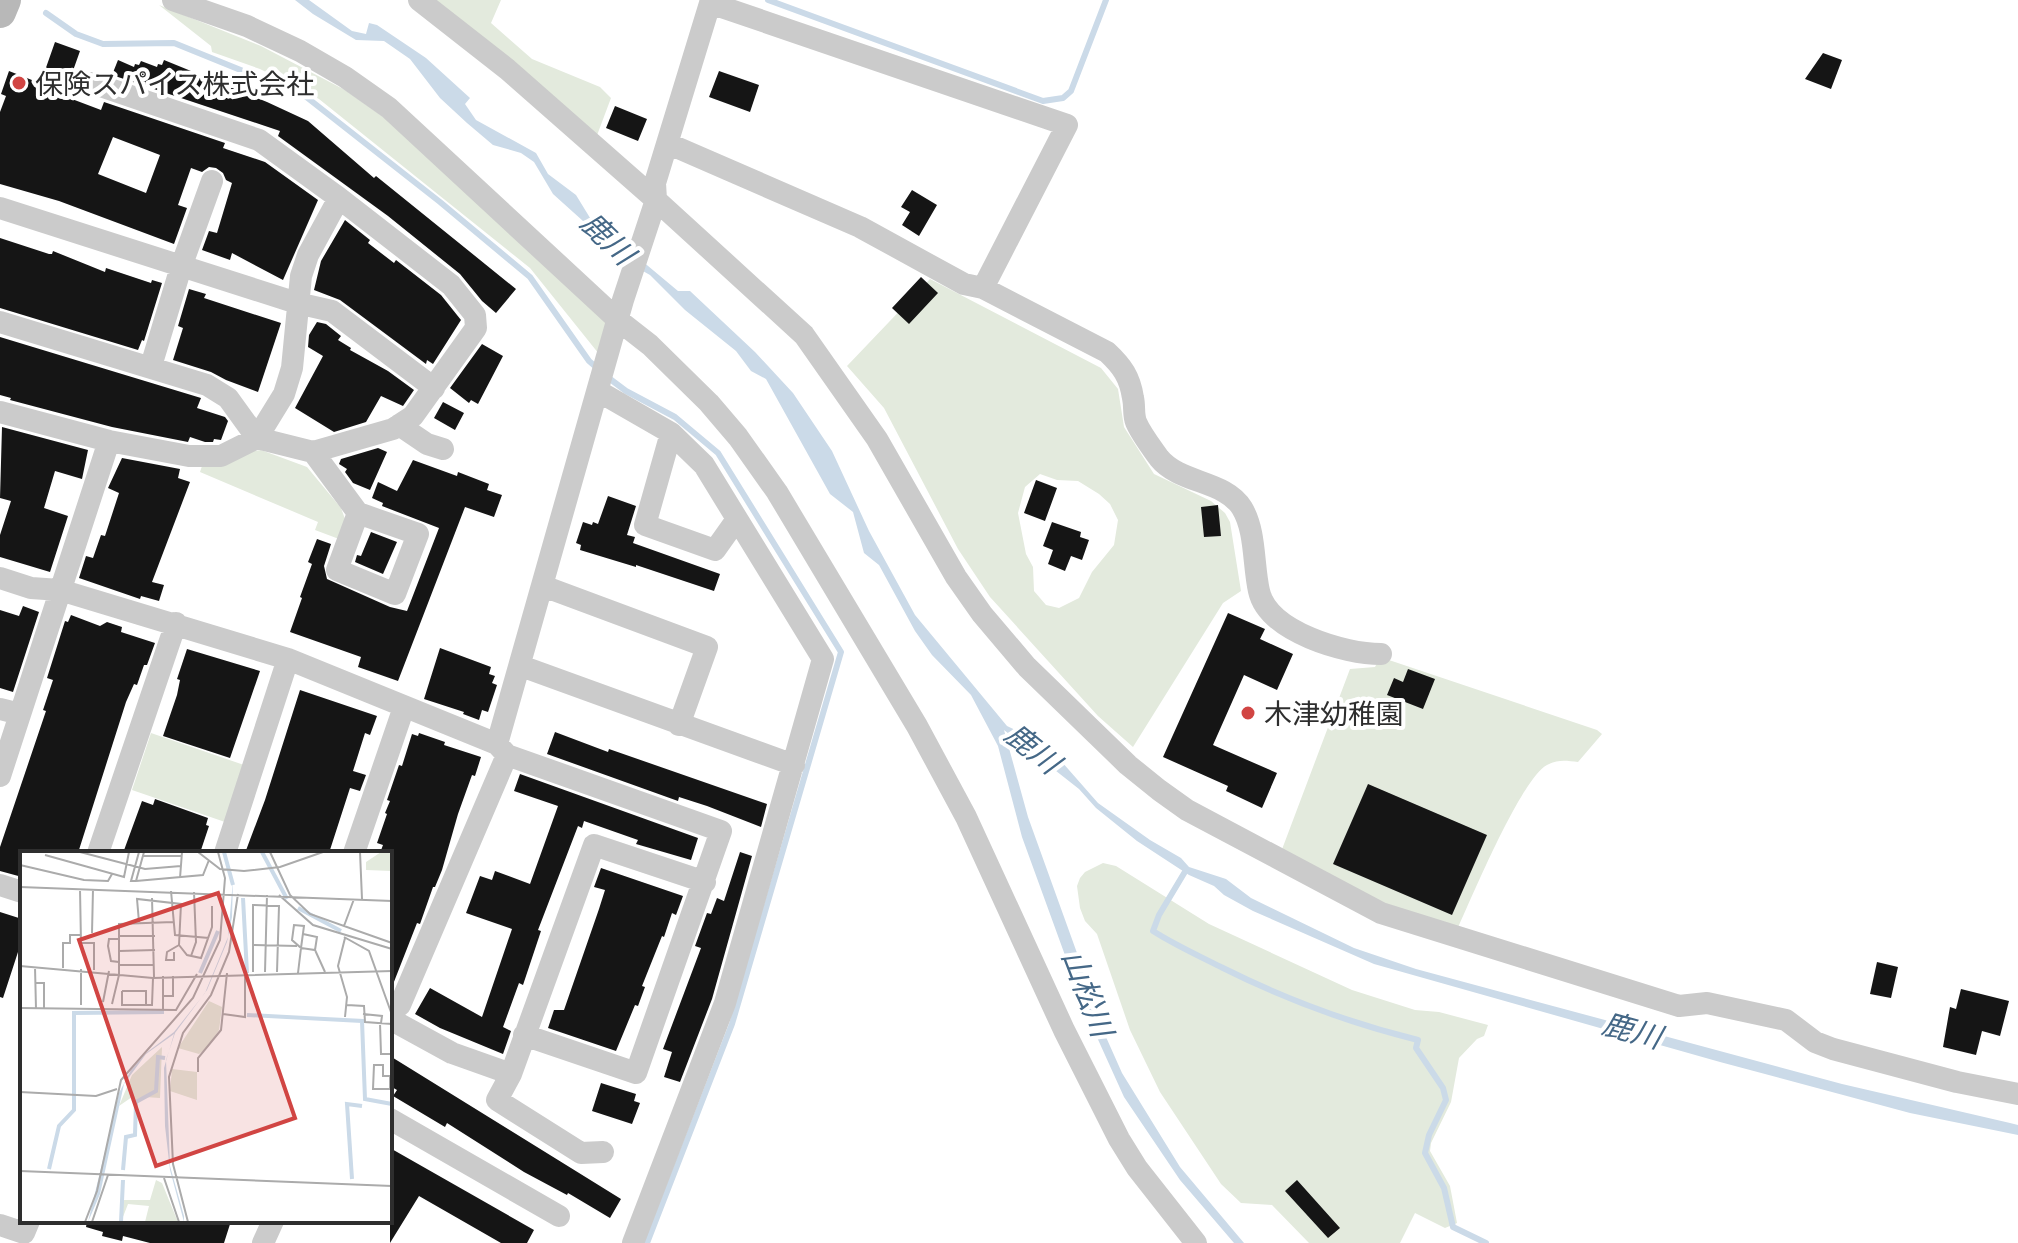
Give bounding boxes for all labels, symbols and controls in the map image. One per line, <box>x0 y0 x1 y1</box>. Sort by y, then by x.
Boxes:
place label: 保険スパイス株式会社 <box>35 66 314 101</box>
marker: 保険スパイス株式会社 <box>10 74 28 92</box>
water label: 鹿川 <box>573 203 645 275</box>
place label: 木津幼稚園 <box>1264 696 1404 731</box>
marker: 木津幼稚園 <box>1239 704 1257 722</box>
water label: 鹿川 <box>998 714 1071 784</box>
inset map <box>20 851 392 1223</box>
water label: 山松川 <box>1054 944 1123 1045</box>
water label: 鹿川 <box>1598 1004 1669 1057</box>

